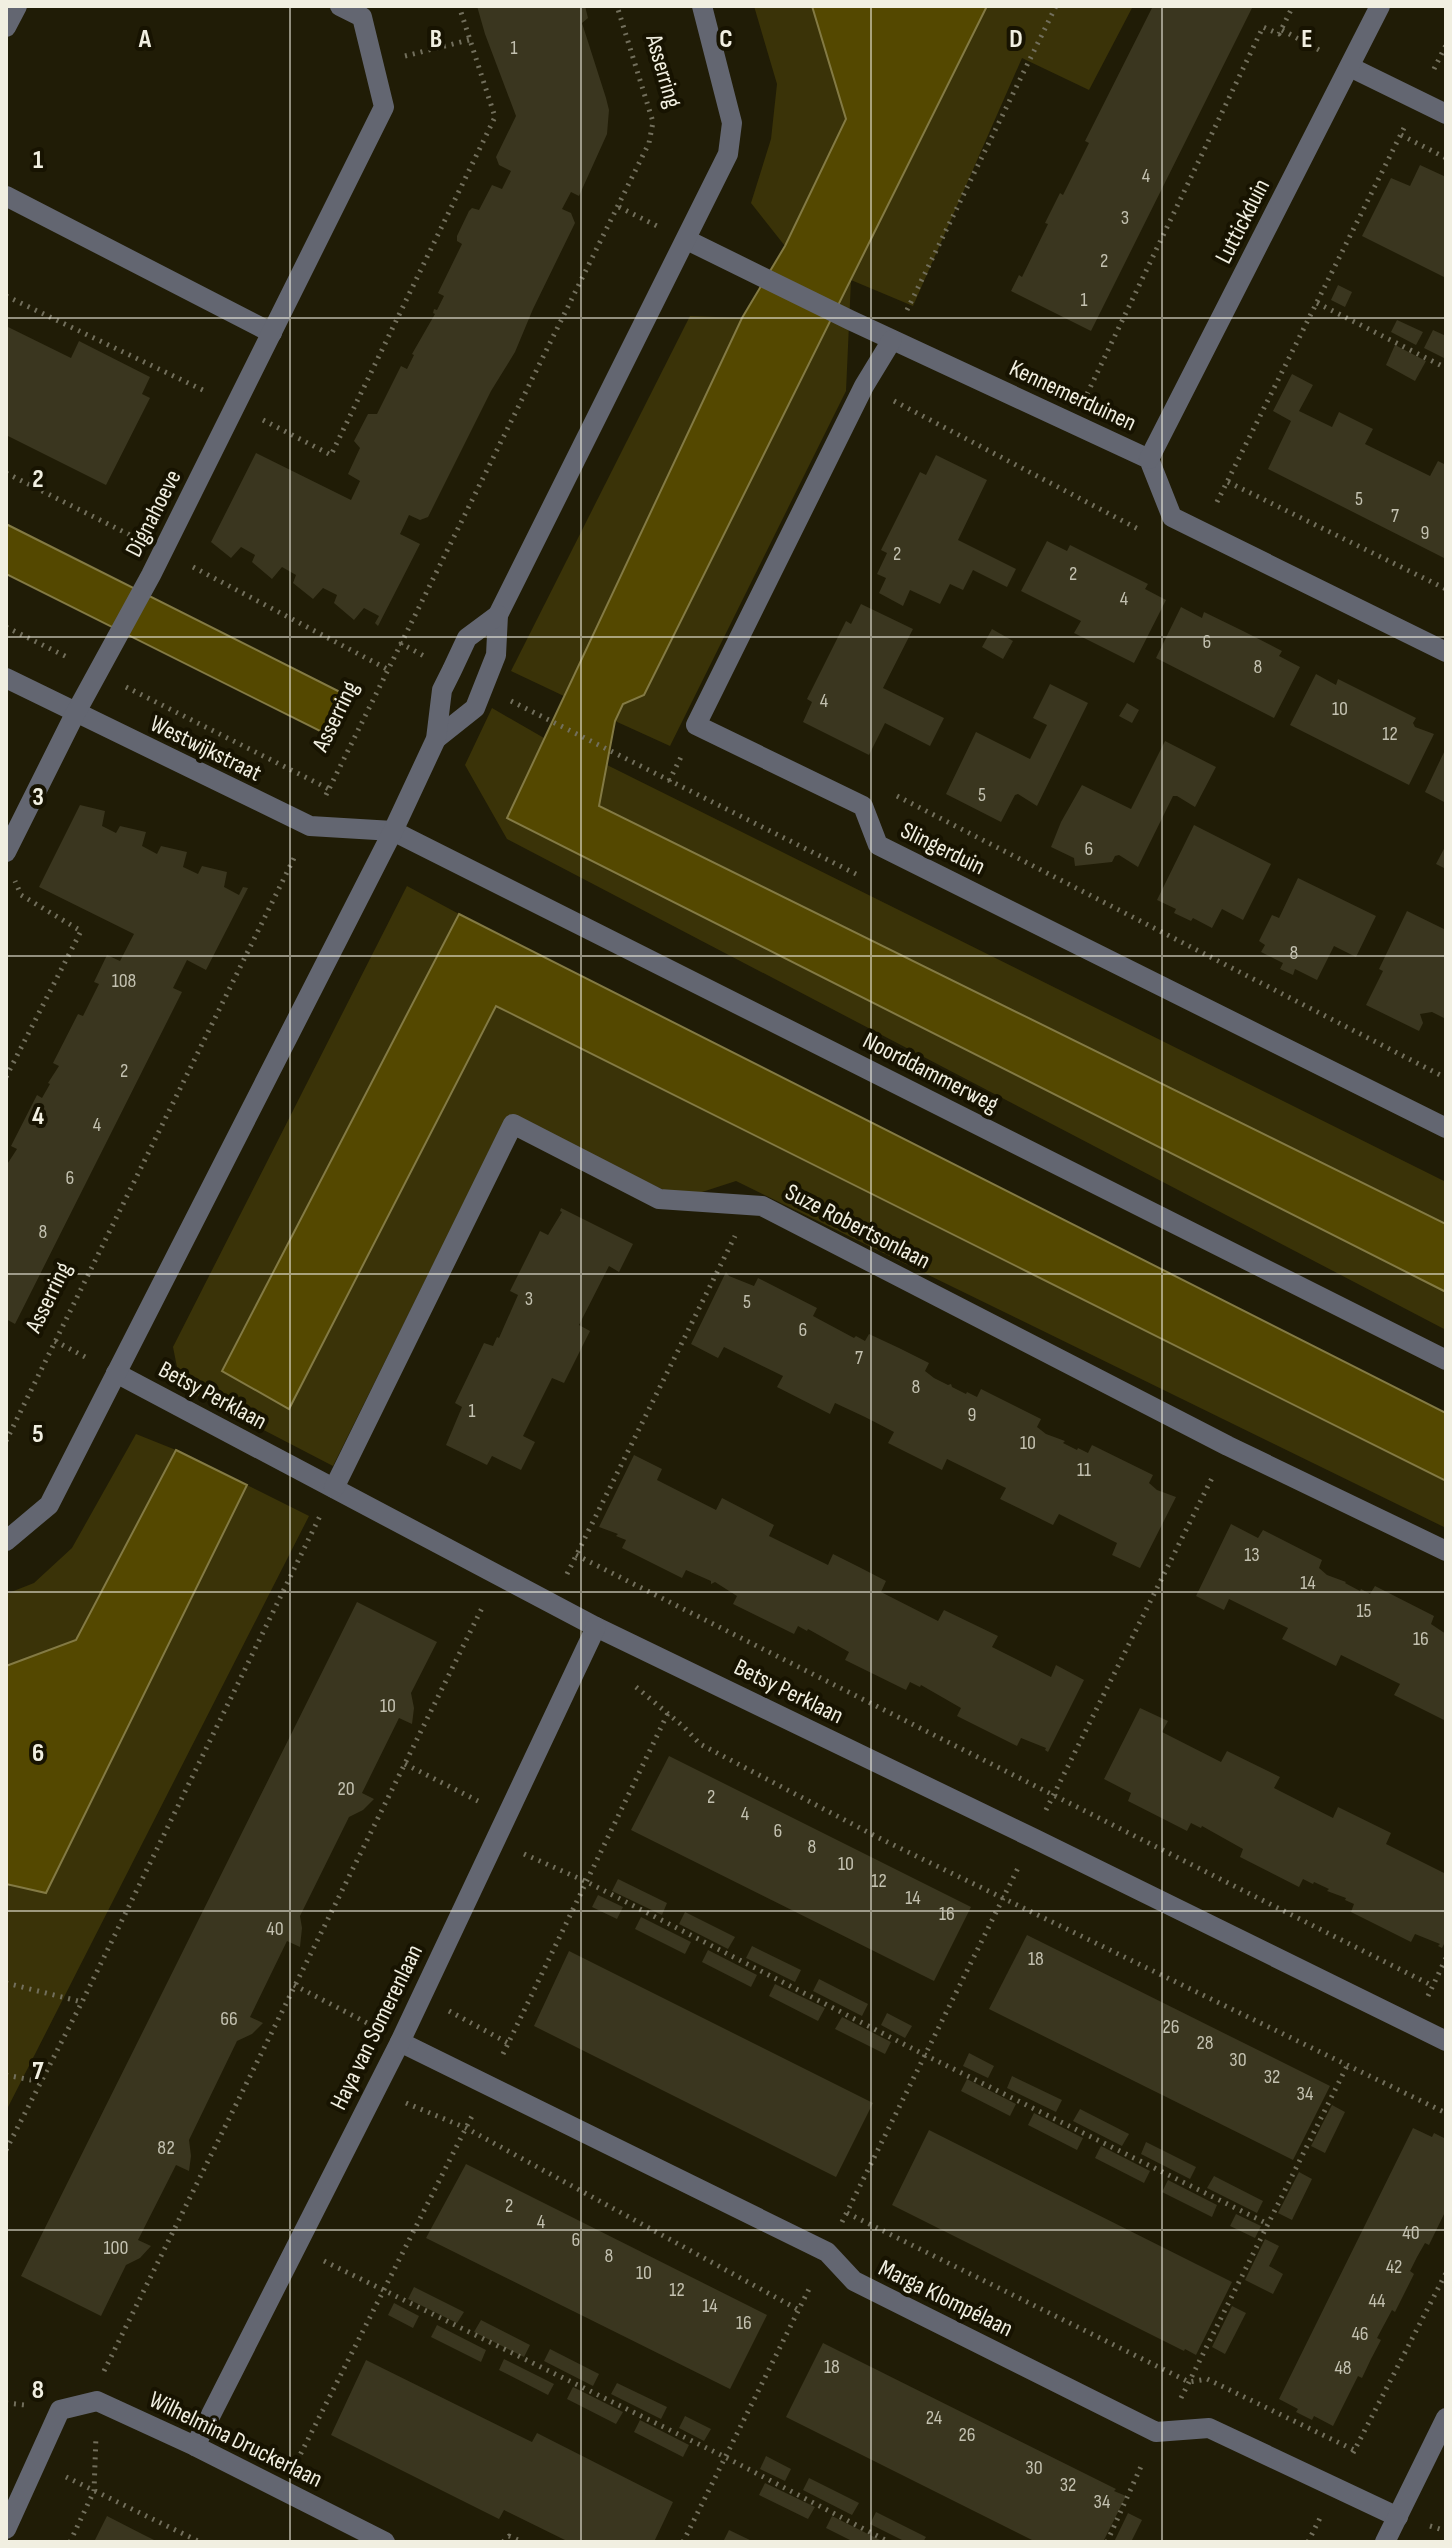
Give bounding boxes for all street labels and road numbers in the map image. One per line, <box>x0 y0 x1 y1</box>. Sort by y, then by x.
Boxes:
street label: Asserring <box>639 30 688 111</box>
street label: Luttickduin <box>1209 174 1276 268</box>
street label: Kennemerduinen <box>1005 353 1141 437</box>
street label: Dignahoeve <box>119 465 188 562</box>
street label: Asserring <box>306 676 365 757</box>
street label: Westwijkstraat <box>145 709 266 788</box>
street label: Slingerduin <box>896 816 990 881</box>
street label: Noorddammerweg <box>858 1026 1003 1119</box>
street label: Suze Robertsonlaan <box>780 1177 935 1275</box>
street label: Asserring <box>19 1257 78 1338</box>
street label: Betsy Perklaan <box>154 1355 272 1436</box>
street label: Betsy Perklaan <box>729 1653 848 1730</box>
street label: Haya van Somerenlaan <box>324 1940 429 2115</box>
street label: Marga Klompélaan <box>874 2254 1018 2343</box>
street label: Wilhelmina Druckerlaan <box>144 2385 327 2494</box>

